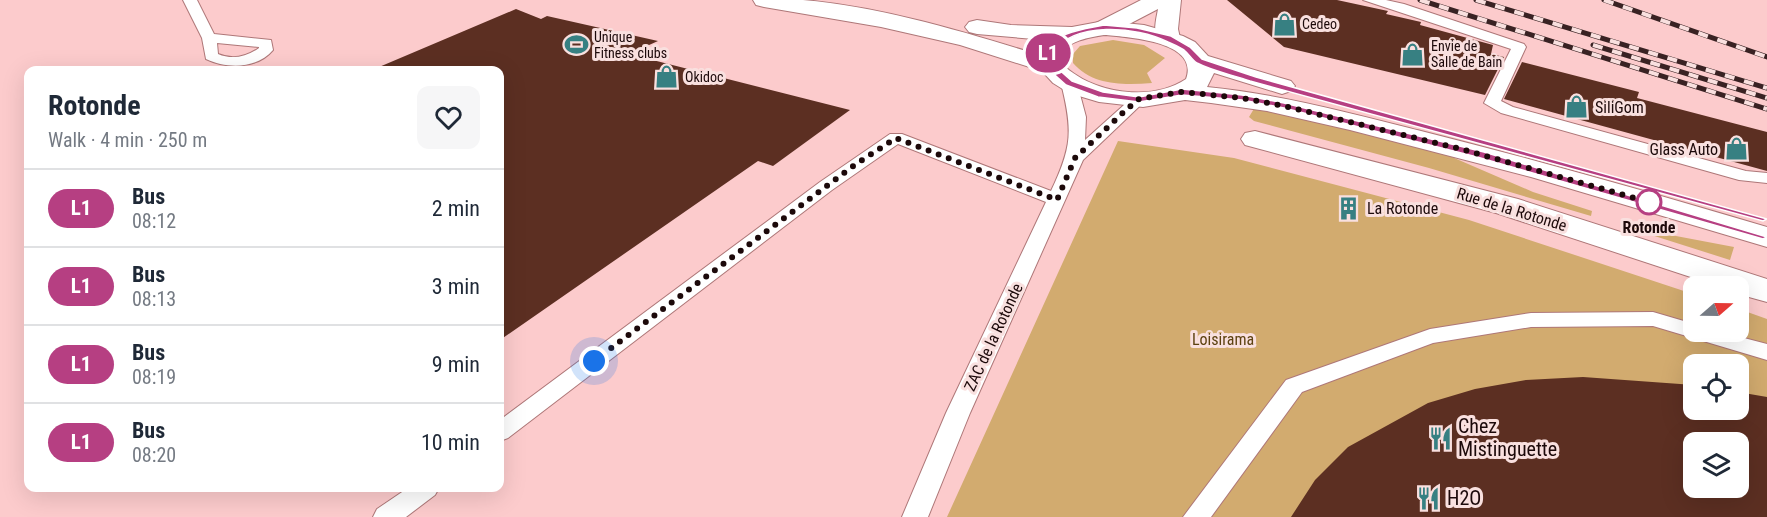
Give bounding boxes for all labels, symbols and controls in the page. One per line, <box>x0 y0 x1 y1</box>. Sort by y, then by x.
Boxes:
shop icon: Cedeo <box>1271 11 1297 37</box>
place label: Cedeo <box>1302 16 1337 32</box>
place label: Unique Fitness clubs <box>594 29 667 61</box>
sports icon: Unique Fitness clubs <box>563 32 589 58</box>
line badge: L1 <box>1021 34 1075 72</box>
place label: Envie de Salle de Bain <box>1431 38 1502 70</box>
text: L1 <box>1038 41 1058 65</box>
shop icon: Envie de Salle de Bain <box>1400 41 1426 67</box>
shop icon: Okidoc <box>654 64 680 90</box>
place label: Okidoc <box>685 69 723 85</box>
button: heart <box>417 86 480 149</box>
text: Rotonde <box>48 89 141 122</box>
shop icon: SiliGom <box>1564 94 1590 120</box>
place label: SiliGom <box>1595 98 1644 117</box>
text: Walk · 4 min · 250 m <box>48 128 207 152</box>
shop icon: Glass Auto <box>1723 136 1749 162</box>
place label: Glass Auto <box>1649 140 1718 159</box>
text: Bus <box>132 184 165 209</box>
street label: Rue de la Rotonde <box>1455 184 1569 235</box>
marker: Rotonde <box>1636 189 1662 215</box>
building icon: La Rotonde <box>1336 195 1362 221</box>
text: L1 <box>71 196 91 220</box>
text: 2 min <box>432 196 480 221</box>
place label: La Rotonde <box>1367 199 1438 218</box>
text: 08:12 <box>132 209 176 233</box>
place label: Rotonde <box>1623 218 1676 237</box>
text: Bus <box>132 262 165 287</box>
text: L1 <box>71 274 91 298</box>
text: 3 min <box>432 274 480 299</box>
north arrow <box>1683 276 1749 342</box>
map controls <box>1683 276 1749 498</box>
street label: ZAC de la Rotonde <box>960 280 1027 394</box>
text: 08:13 <box>132 287 176 311</box>
park label: Loisirama <box>1192 330 1254 349</box>
text: Bus <box>132 340 165 365</box>
your location <box>579 346 609 376</box>
text: L1 <box>71 352 91 376</box>
text: 9 min <box>432 352 480 377</box>
button: locate <box>1683 354 1749 420</box>
text: 08:19 <box>132 365 176 389</box>
place label: Chez Mistinguette <box>1458 414 1557 461</box>
text: Bus <box>132 418 165 443</box>
restaurant icon: Chez Mistinguette <box>1427 425 1453 451</box>
text: L1 <box>71 430 91 454</box>
text: 10 min <box>421 430 480 455</box>
button: layers <box>1683 432 1749 498</box>
text: 08:20 <box>132 443 176 467</box>
restaurant icon: H2O <box>1416 485 1442 511</box>
place label: H2O <box>1447 486 1481 510</box>

